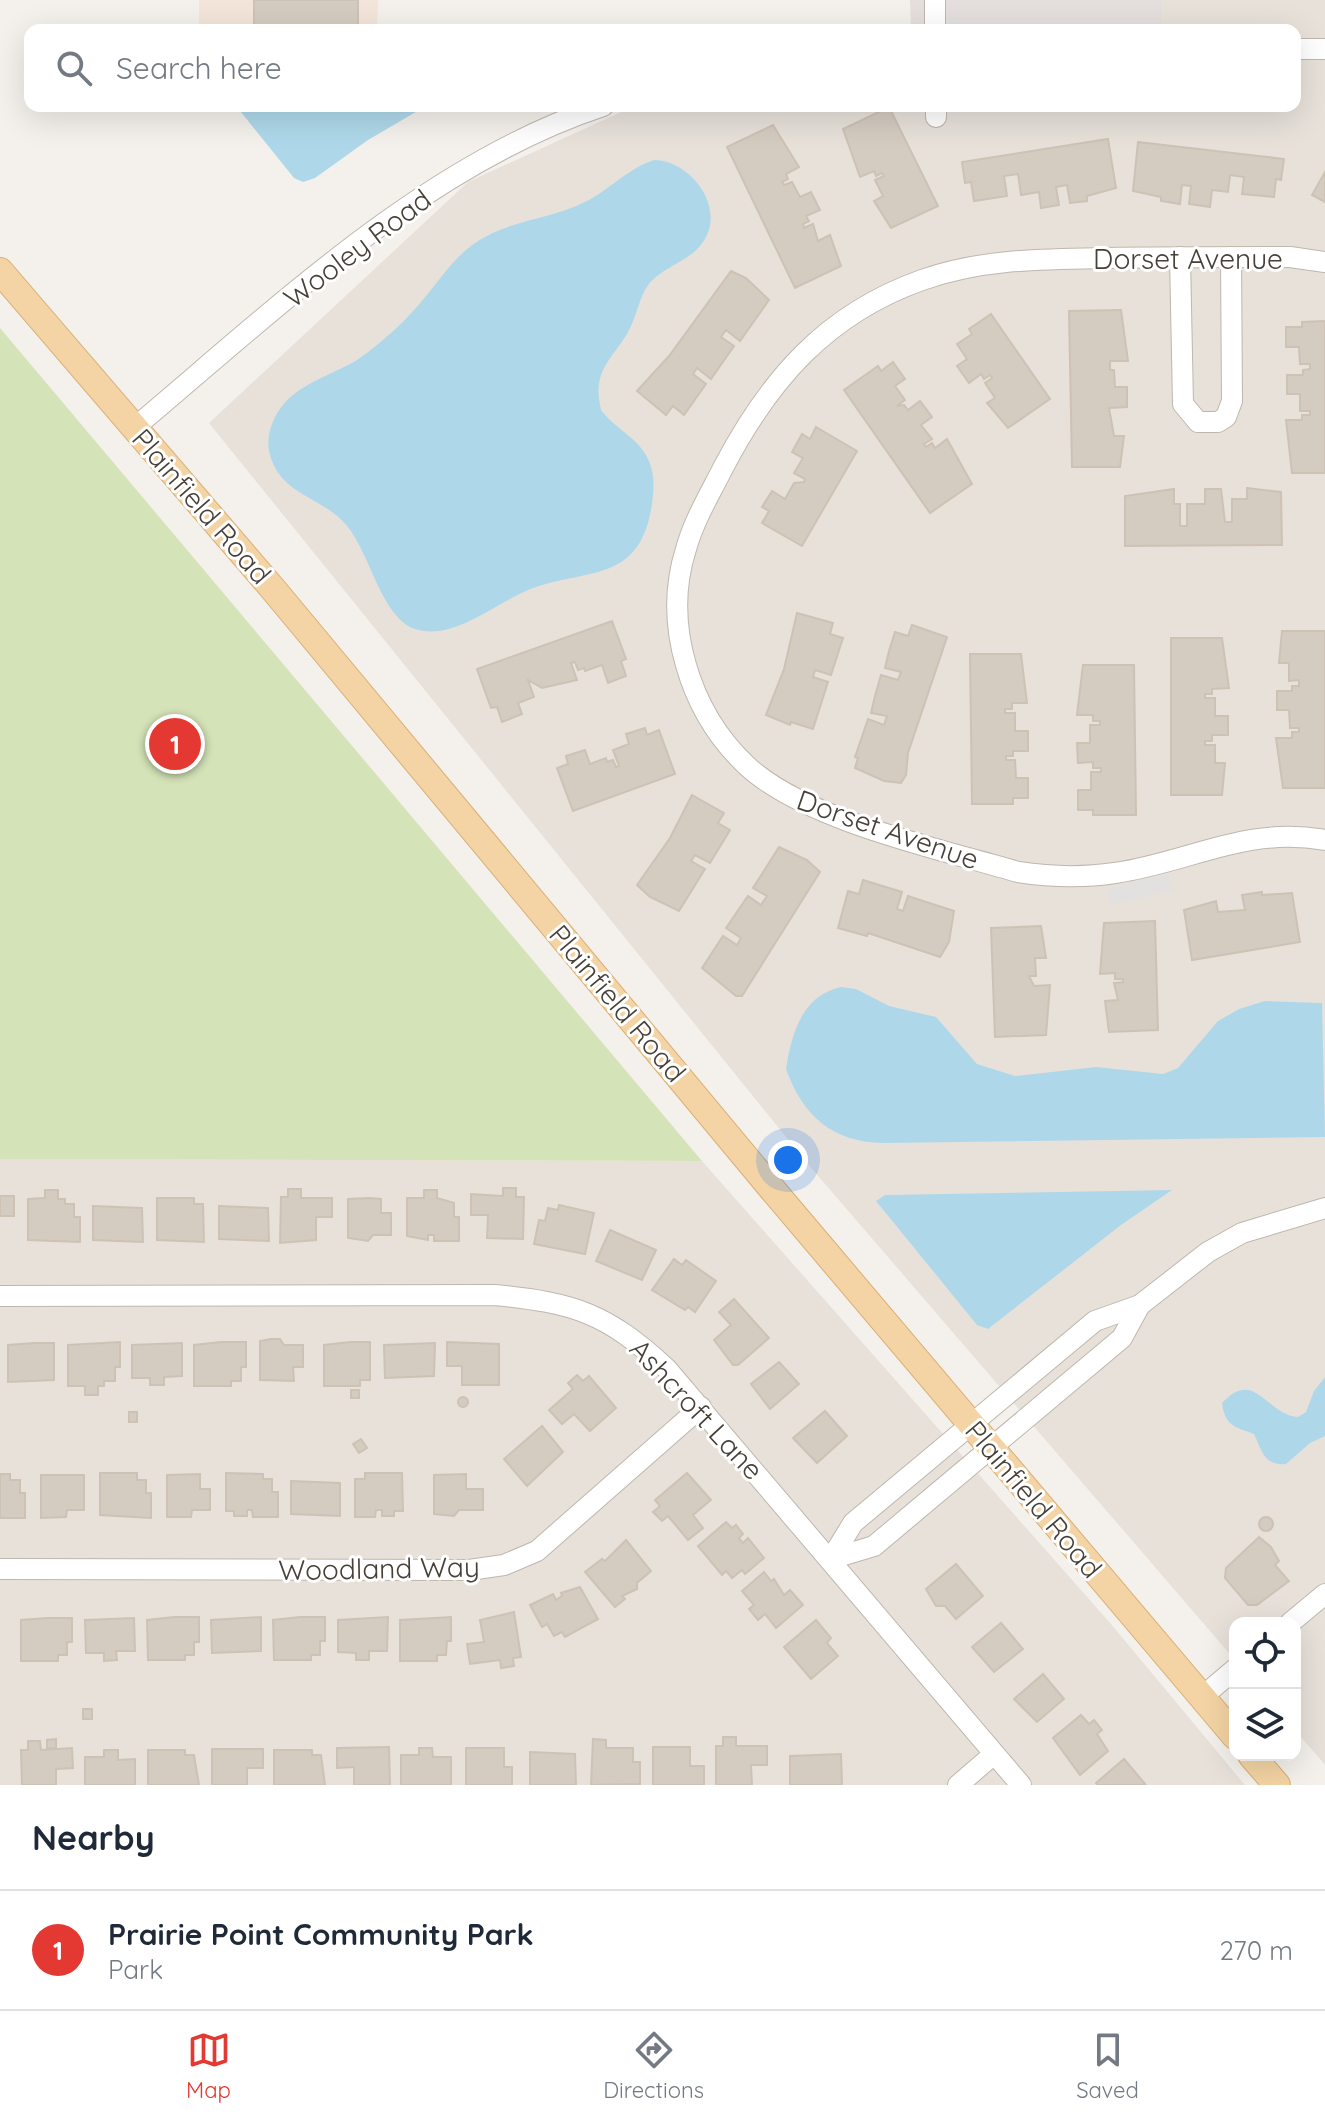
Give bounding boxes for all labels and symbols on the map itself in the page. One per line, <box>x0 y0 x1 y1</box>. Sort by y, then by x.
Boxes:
street label: Wooley Road <box>276 181 438 315</box>
street label: Dorset Avenue <box>1093 241 1283 276</box>
street label: Plainfield Road <box>125 421 279 591</box>
pin: 1 <box>149 714 201 774</box>
street label: Dorset Avenue <box>793 782 983 876</box>
street label: Plainfield Road <box>542 917 694 1089</box>
your location <box>768 1140 808 1180</box>
street label: Ashcroft Lane <box>623 1331 771 1487</box>
street label: Plainfield Road <box>958 1413 1110 1585</box>
street label: Woodland Way <box>278 1549 480 1587</box>

